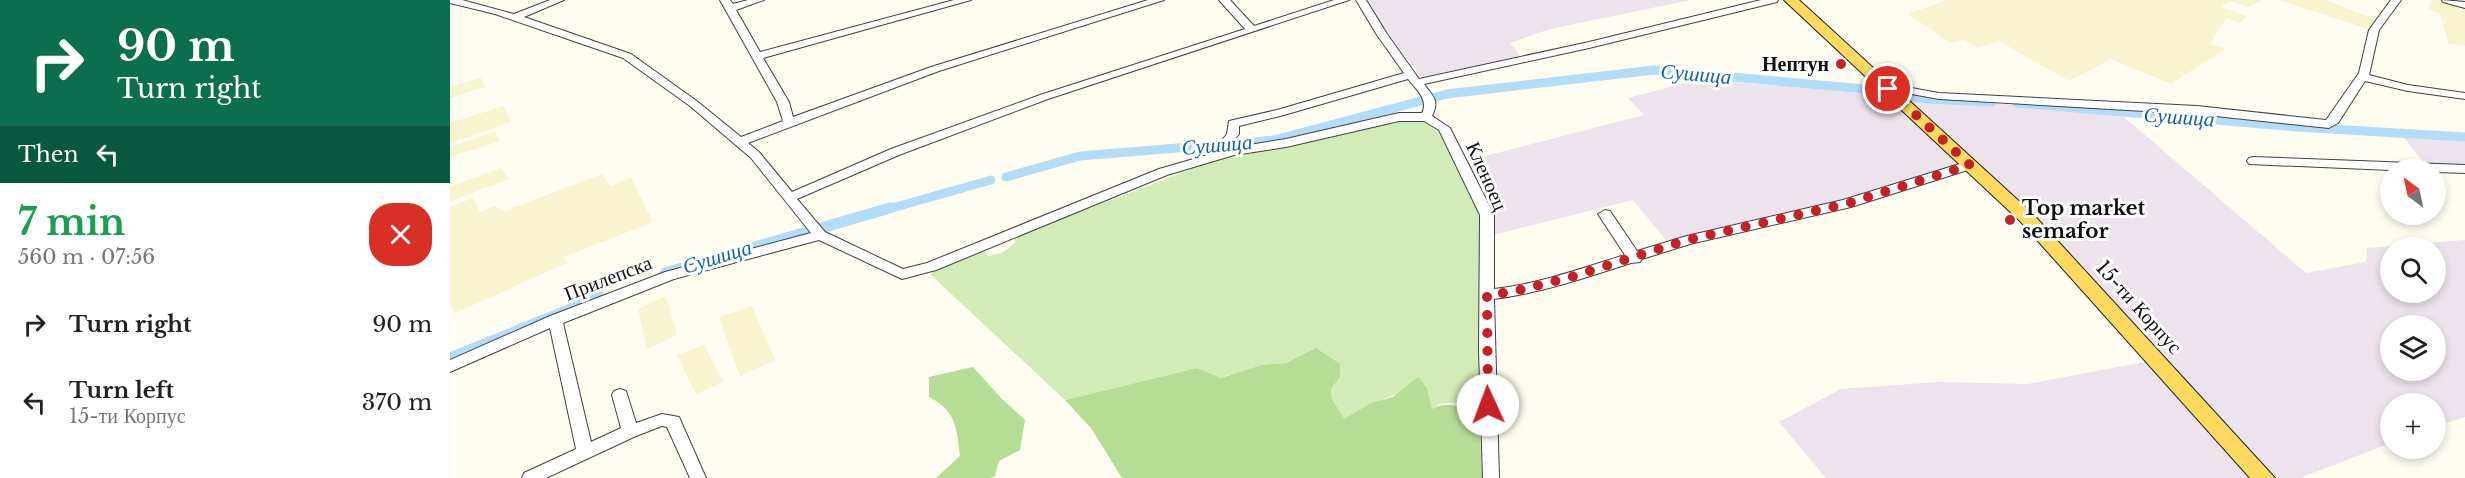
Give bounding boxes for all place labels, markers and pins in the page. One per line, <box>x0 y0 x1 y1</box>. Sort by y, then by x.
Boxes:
place label: Нептун <box>1762 52 1829 76</box>
marker: Нептун <box>1834 57 1848 71</box>
pin <box>1862 63 1913 114</box>
place label: Top market semafor <box>2022 196 2145 243</box>
marker: Top market semafor <box>2003 213 2017 227</box>

